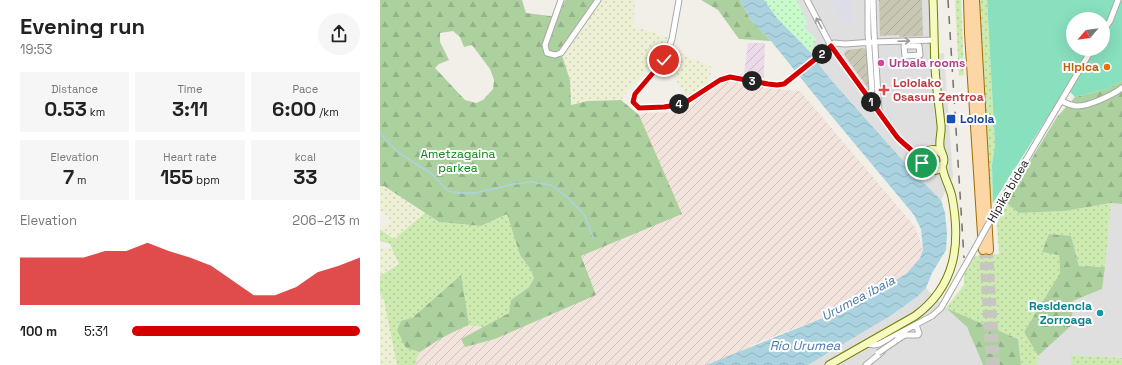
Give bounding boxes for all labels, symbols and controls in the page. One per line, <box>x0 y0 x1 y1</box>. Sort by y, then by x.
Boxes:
text: Evening run <box>20 12 145 40</box>
north arrow <box>1066 12 1110 56</box>
map controls <box>1066 12 1110 56</box>
button: share <box>318 13 360 55</box>
one-way arrow <box>815 17 822 29</box>
one-way arrow <box>897 37 910 44</box>
text: 19:53 <box>20 41 52 58</box>
pin <box>647 43 681 77</box>
pin: 2 <box>812 44 832 64</box>
text: 2 <box>819 47 825 61</box>
icon: check <box>653 49 675 71</box>
place label: Urbaia rooms <box>889 55 965 71</box>
marker: Urbaia rooms <box>876 58 886 68</box>
place label: Hipica <box>1063 59 1099 75</box>
marker: Hipica <box>1102 62 1112 72</box>
pin: 3 <box>742 71 762 91</box>
text: 3 <box>749 74 755 88</box>
place label: Loiolako Osasun Zentroa <box>893 75 984 105</box>
text: Distance <box>51 82 98 96</box>
text: Time <box>177 82 203 96</box>
text: Pace <box>292 82 318 96</box>
marker: Loiolako Osasun Zentroa <box>878 84 890 96</box>
pin: 1 <box>861 92 881 112</box>
pin: 4 <box>669 94 689 114</box>
text: 1 <box>869 95 873 109</box>
text: 0.53 <box>44 96 87 122</box>
text: 3:11 <box>172 96 208 122</box>
text: 6:00 <box>272 96 316 122</box>
text: 4 <box>676 97 683 111</box>
text: km <box>87 105 105 119</box>
text: /km <box>316 105 339 119</box>
place label: Loiola <box>960 111 995 127</box>
marker: Loiola <box>945 113 957 125</box>
park label: Ametzagaina parkea <box>420 146 496 176</box>
pin <box>905 146 939 180</box>
text: Elevation <box>51 150 99 164</box>
text: Heart rate <box>163 150 217 164</box>
text: kcal <box>295 150 316 164</box>
icon: arrive <box>911 152 933 174</box>
street label: Hipika bidea <box>984 157 1033 225</box>
text: 7 <box>63 164 74 190</box>
text: 155 <box>160 164 193 190</box>
text: 33 <box>293 164 317 190</box>
text: m <box>74 173 86 187</box>
text: bpm <box>193 173 220 187</box>
text: Elevation <box>20 212 77 229</box>
text: 206–213 m <box>292 212 360 229</box>
water label: Urumea ibaia <box>818 271 898 324</box>
place label: Residencia Zorroaga <box>1029 298 1092 328</box>
marker: Residencia Zorroaga <box>1095 308 1105 318</box>
text: 100 m <box>20 323 57 340</box>
text: 5:31 <box>84 323 108 340</box>
water label: Río Urumea <box>770 337 841 354</box>

